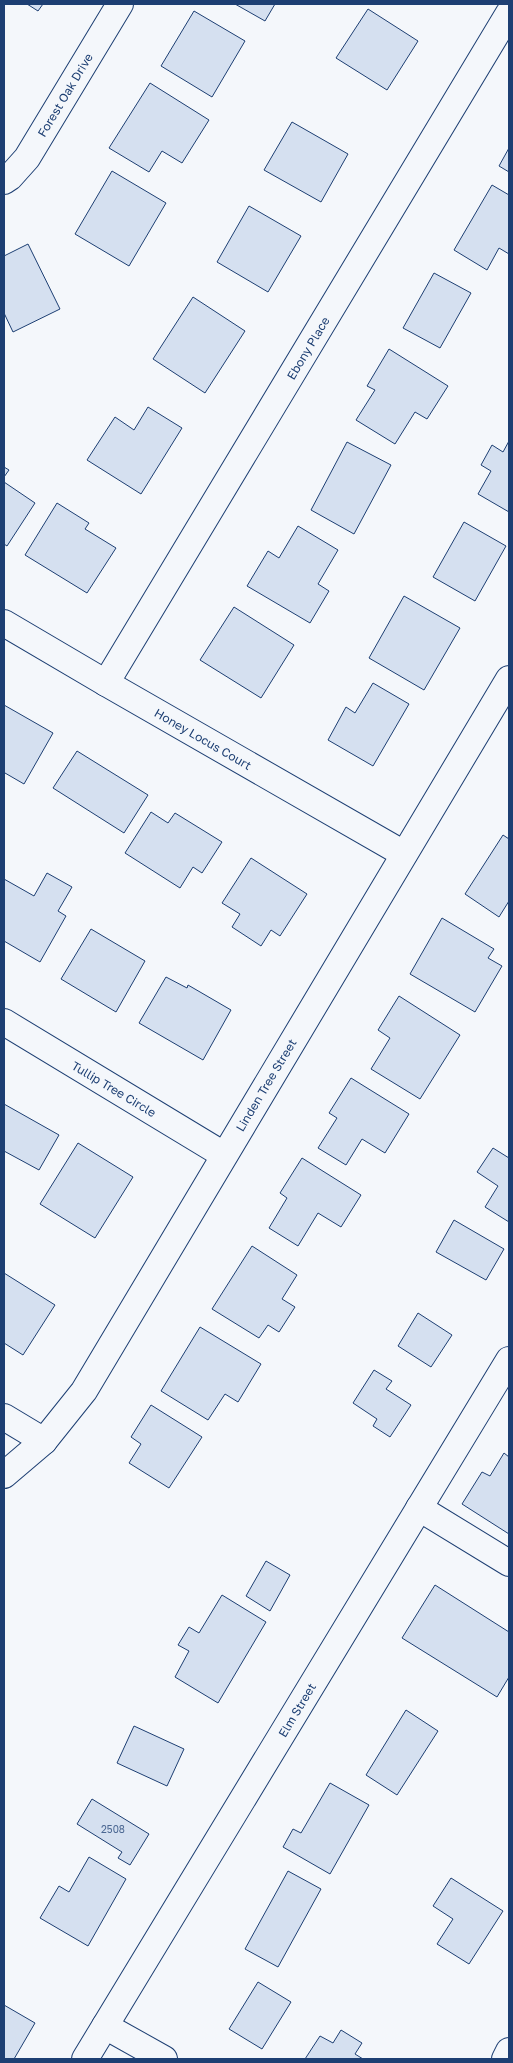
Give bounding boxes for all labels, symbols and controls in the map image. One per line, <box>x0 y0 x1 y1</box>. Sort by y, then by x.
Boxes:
street label: Forest Oak Drive <box>34 50 96 140</box>
street label: Ebony Place <box>283 314 333 382</box>
street label: Honey Locus Court <box>152 705 254 773</box>
street label: Linden Tree Street <box>232 1036 300 1134</box>
street label: Tullip Tree Circle <box>69 1058 159 1120</box>
street label: Elm Street <box>275 1680 319 1740</box>
house number: 2508 <box>101 1823 125 1835</box>

